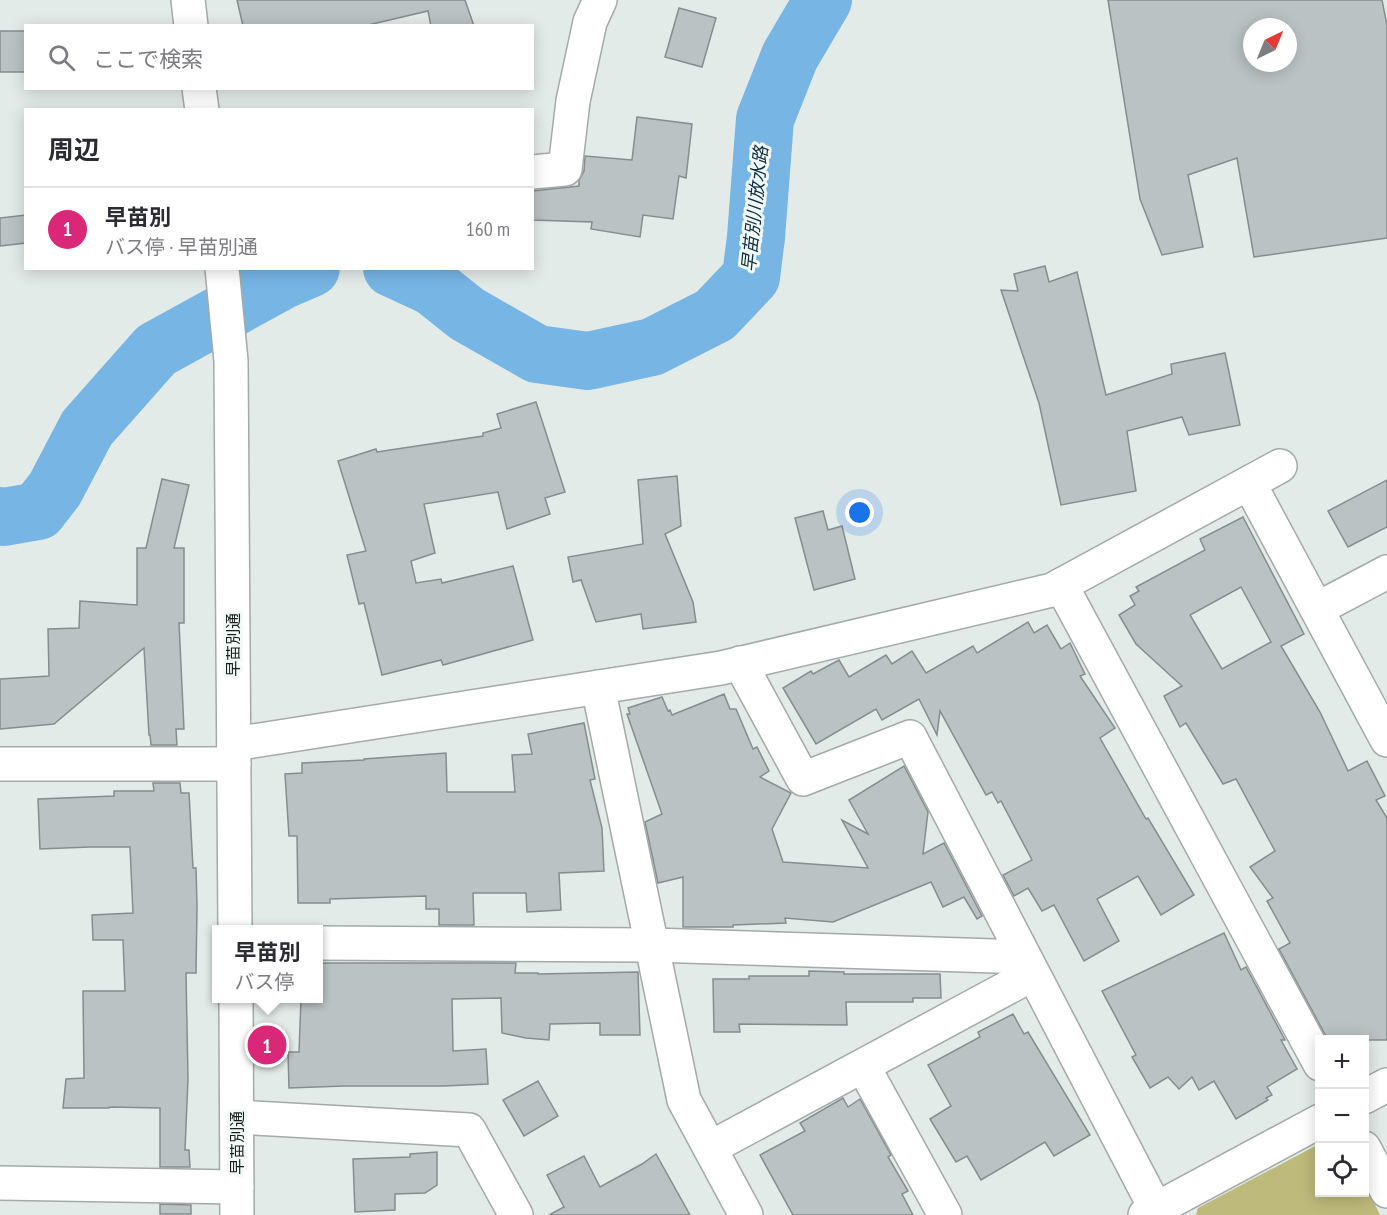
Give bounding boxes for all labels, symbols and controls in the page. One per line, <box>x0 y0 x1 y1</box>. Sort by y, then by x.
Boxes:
north arrow <box>1243 18 1297 72</box>
search box <box>24 24 534 90</box>
icon: search <box>45 41 78 74</box>
text: ここで検索 <box>93 45 203 73</box>
text: 周辺 <box>48 133 100 166</box>
water label: 早苗別川放水路 <box>736 143 773 273</box>
text: 早苗別 <box>105 203 171 231</box>
text: 1 <box>63 216 72 242</box>
text: 160 m <box>466 216 510 242</box>
text: バス停 · 早苗別通 <box>105 234 258 260</box>
your location <box>845 498 874 527</box>
street label: 早苗別通 <box>223 613 243 677</box>
popup <box>212 925 323 1003</box>
text: 早苗別 <box>234 938 301 966</box>
text: バス停 <box>234 969 294 995</box>
pin: 1 <box>248 1022 286 1068</box>
map controls <box>1315 1035 1369 1197</box>
button: + <box>1315 1035 1369 1089</box>
button: − <box>1315 1089 1369 1143</box>
street label: 早苗別通 <box>227 1111 247 1175</box>
button: locate <box>1315 1143 1369 1197</box>

